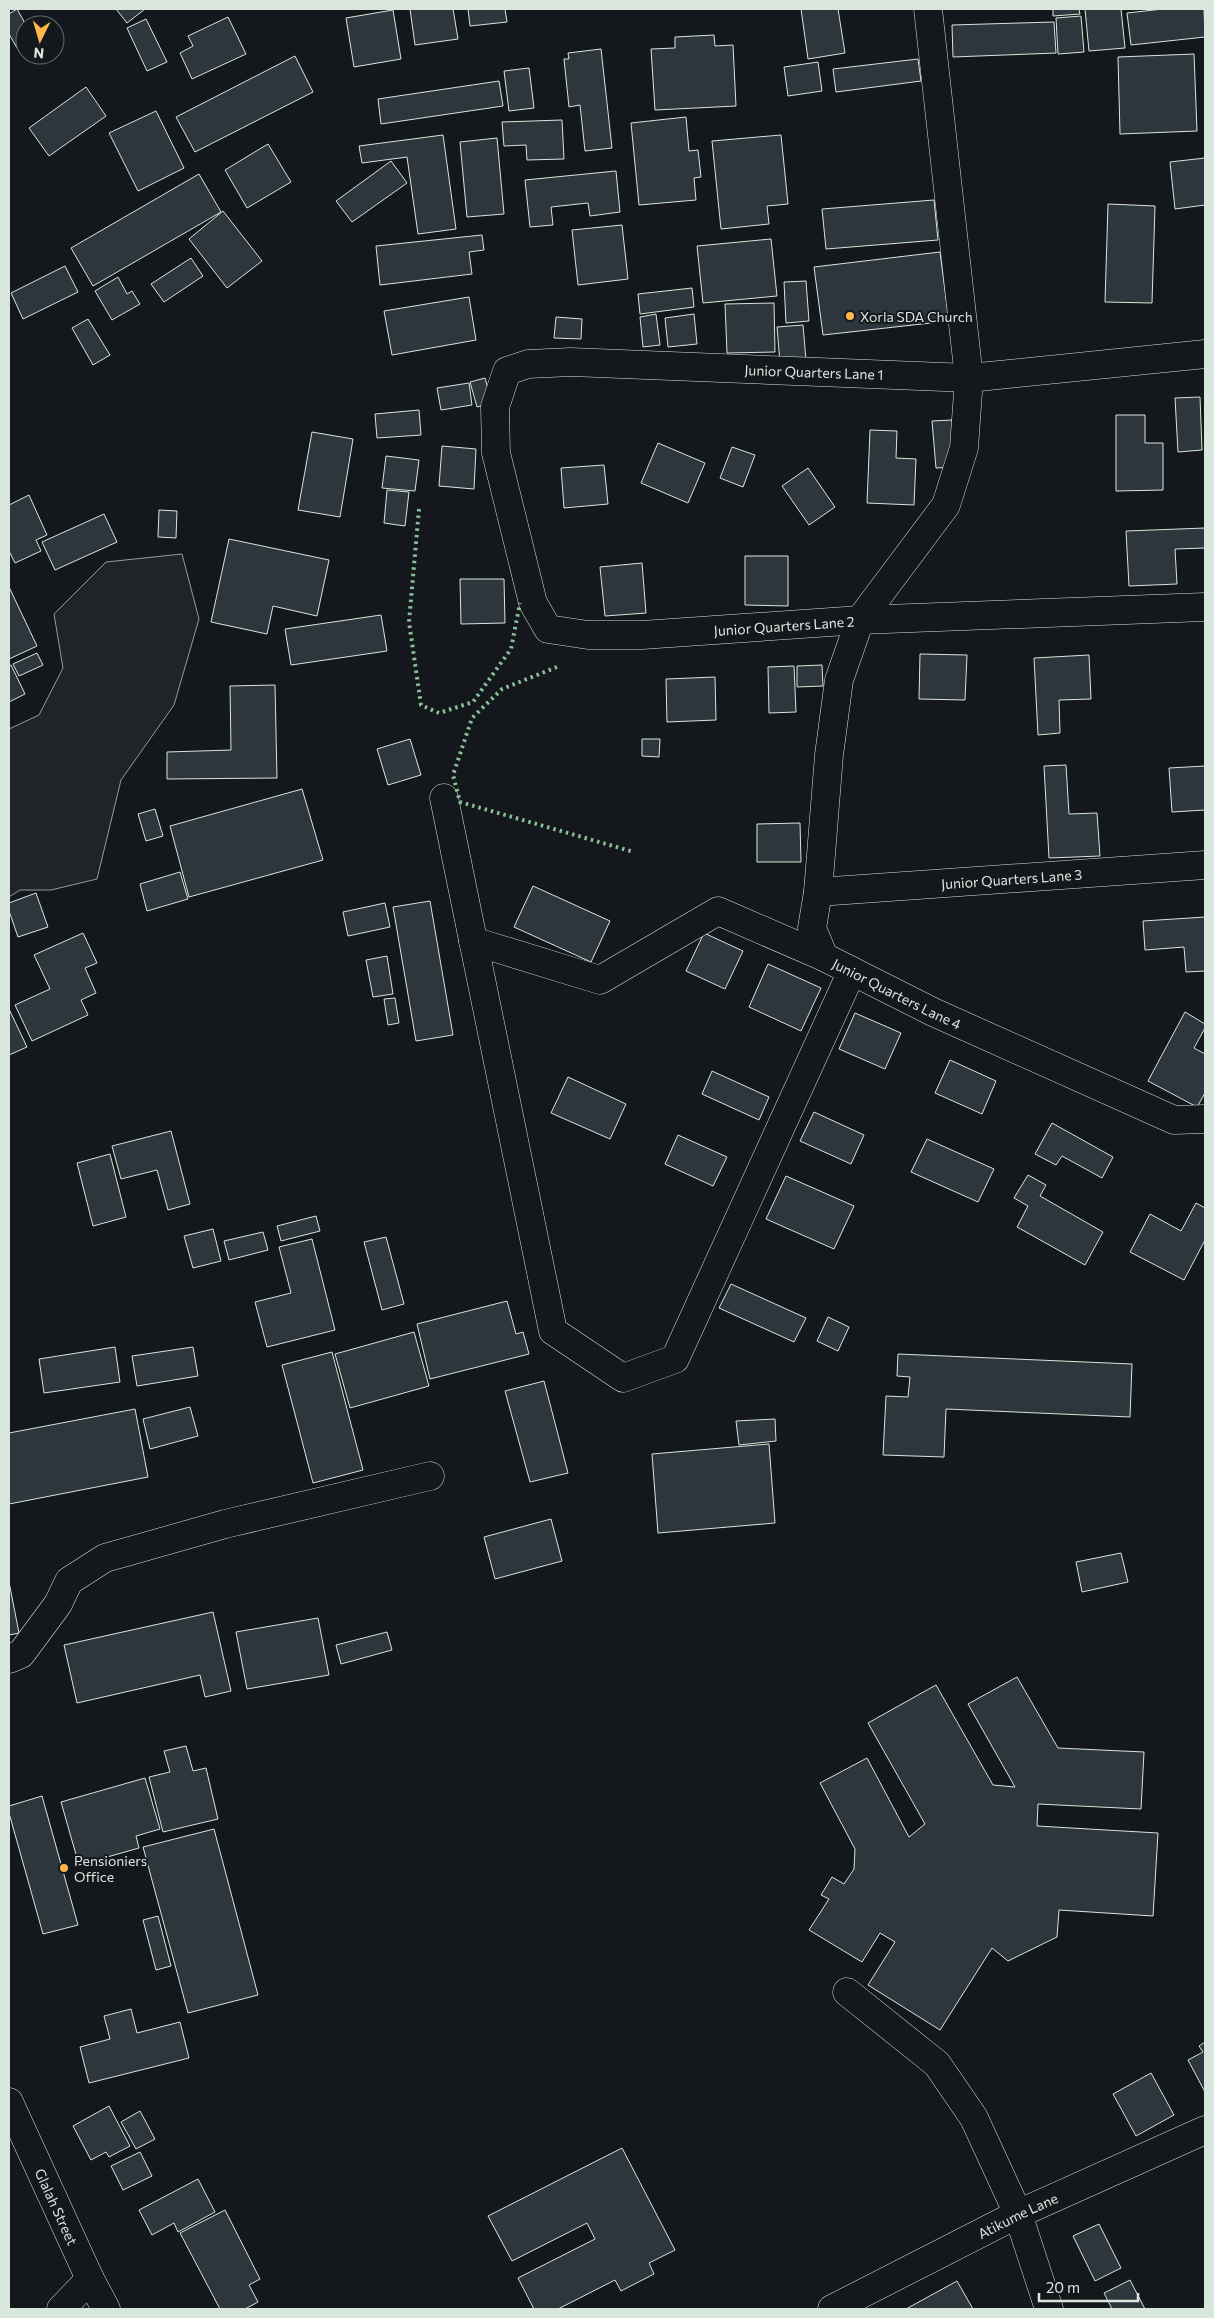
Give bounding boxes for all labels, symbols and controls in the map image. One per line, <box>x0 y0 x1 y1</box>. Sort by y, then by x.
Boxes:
north arrow <box>15 15 65 65</box>
text: N <box>33 45 45 62</box>
place label: Xorla SDA Church <box>860 308 973 325</box>
marker: Xorla SDA Church <box>844 310 856 322</box>
street label: Junior Quarters Lane 1 <box>744 361 884 383</box>
street label: Junior Quarters Lane 2 <box>713 612 855 639</box>
street label: Junior Quarters Lane 3 <box>940 865 1083 892</box>
street label: Junior Quarters Lane 4 <box>830 954 965 1032</box>
place label: Pensioniers Office <box>74 1852 147 1885</box>
marker: Pensioniers Office <box>58 1862 70 1874</box>
street label: Glalah Street <box>32 2166 82 2248</box>
street label: Atikume Lane <box>975 2189 1060 2242</box>
scale bar <box>1039 2270 1138 2302</box>
text: 20 m <box>1046 2278 1080 2296</box>

